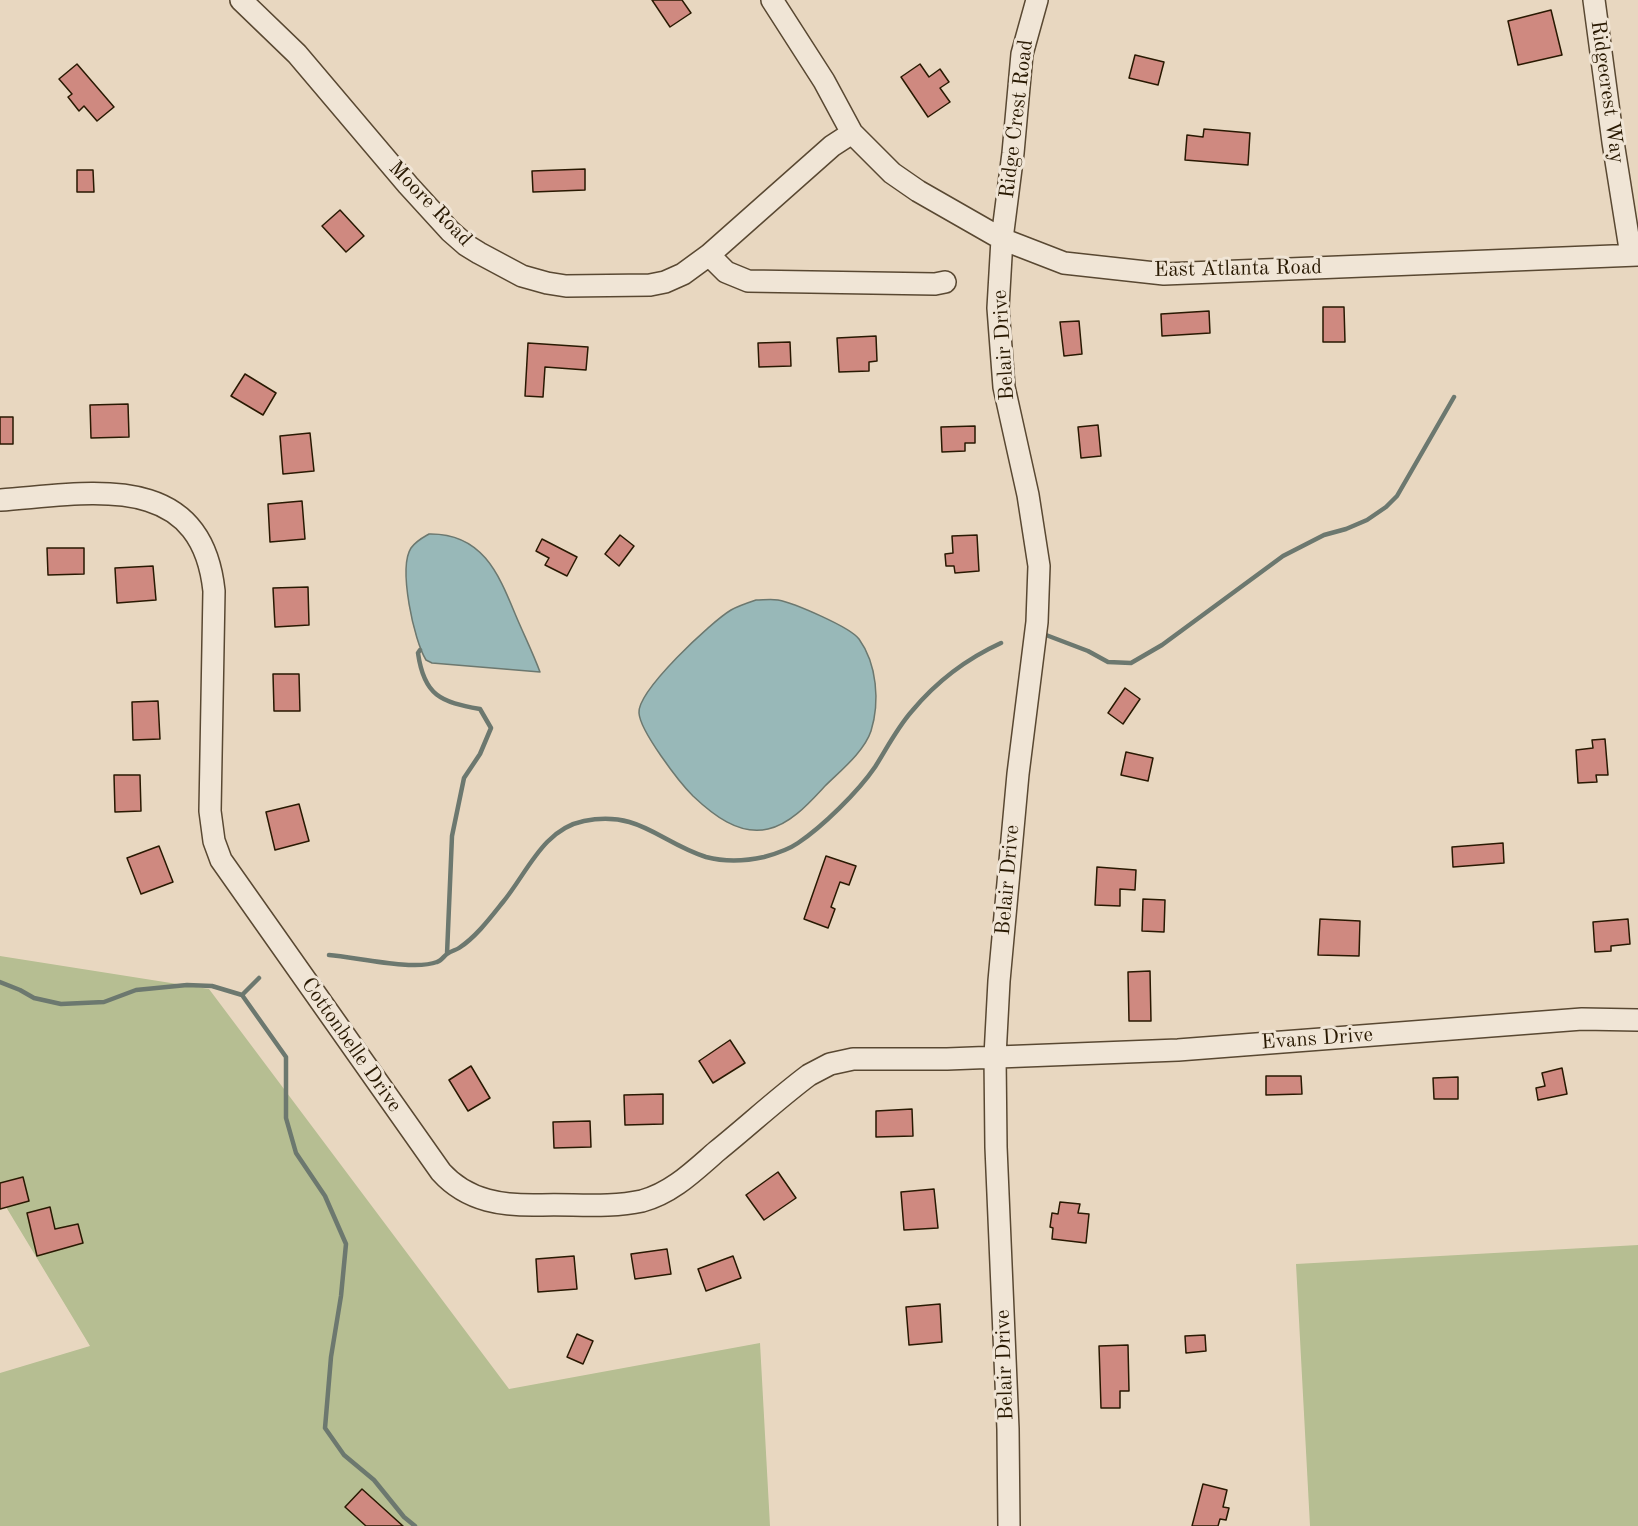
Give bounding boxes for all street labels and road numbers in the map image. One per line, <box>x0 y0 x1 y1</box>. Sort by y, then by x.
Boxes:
street label: Ridgecrest Way <box>1584 19 1630 165</box>
street label: Ridge Crest Road <box>995 38 1039 200</box>
street label: Moore Road <box>383 156 477 252</box>
street label: East Atlanta Road <box>1154 255 1322 283</box>
street label: Belair Drive <box>988 289 1020 401</box>
street label: Belair Drive <box>991 824 1025 936</box>
street label: Cottonbelle Drive <box>295 973 407 1117</box>
street label: Evans Drive <box>1260 1023 1374 1055</box>
street label: Belair Drive <box>990 1309 1020 1421</box>

